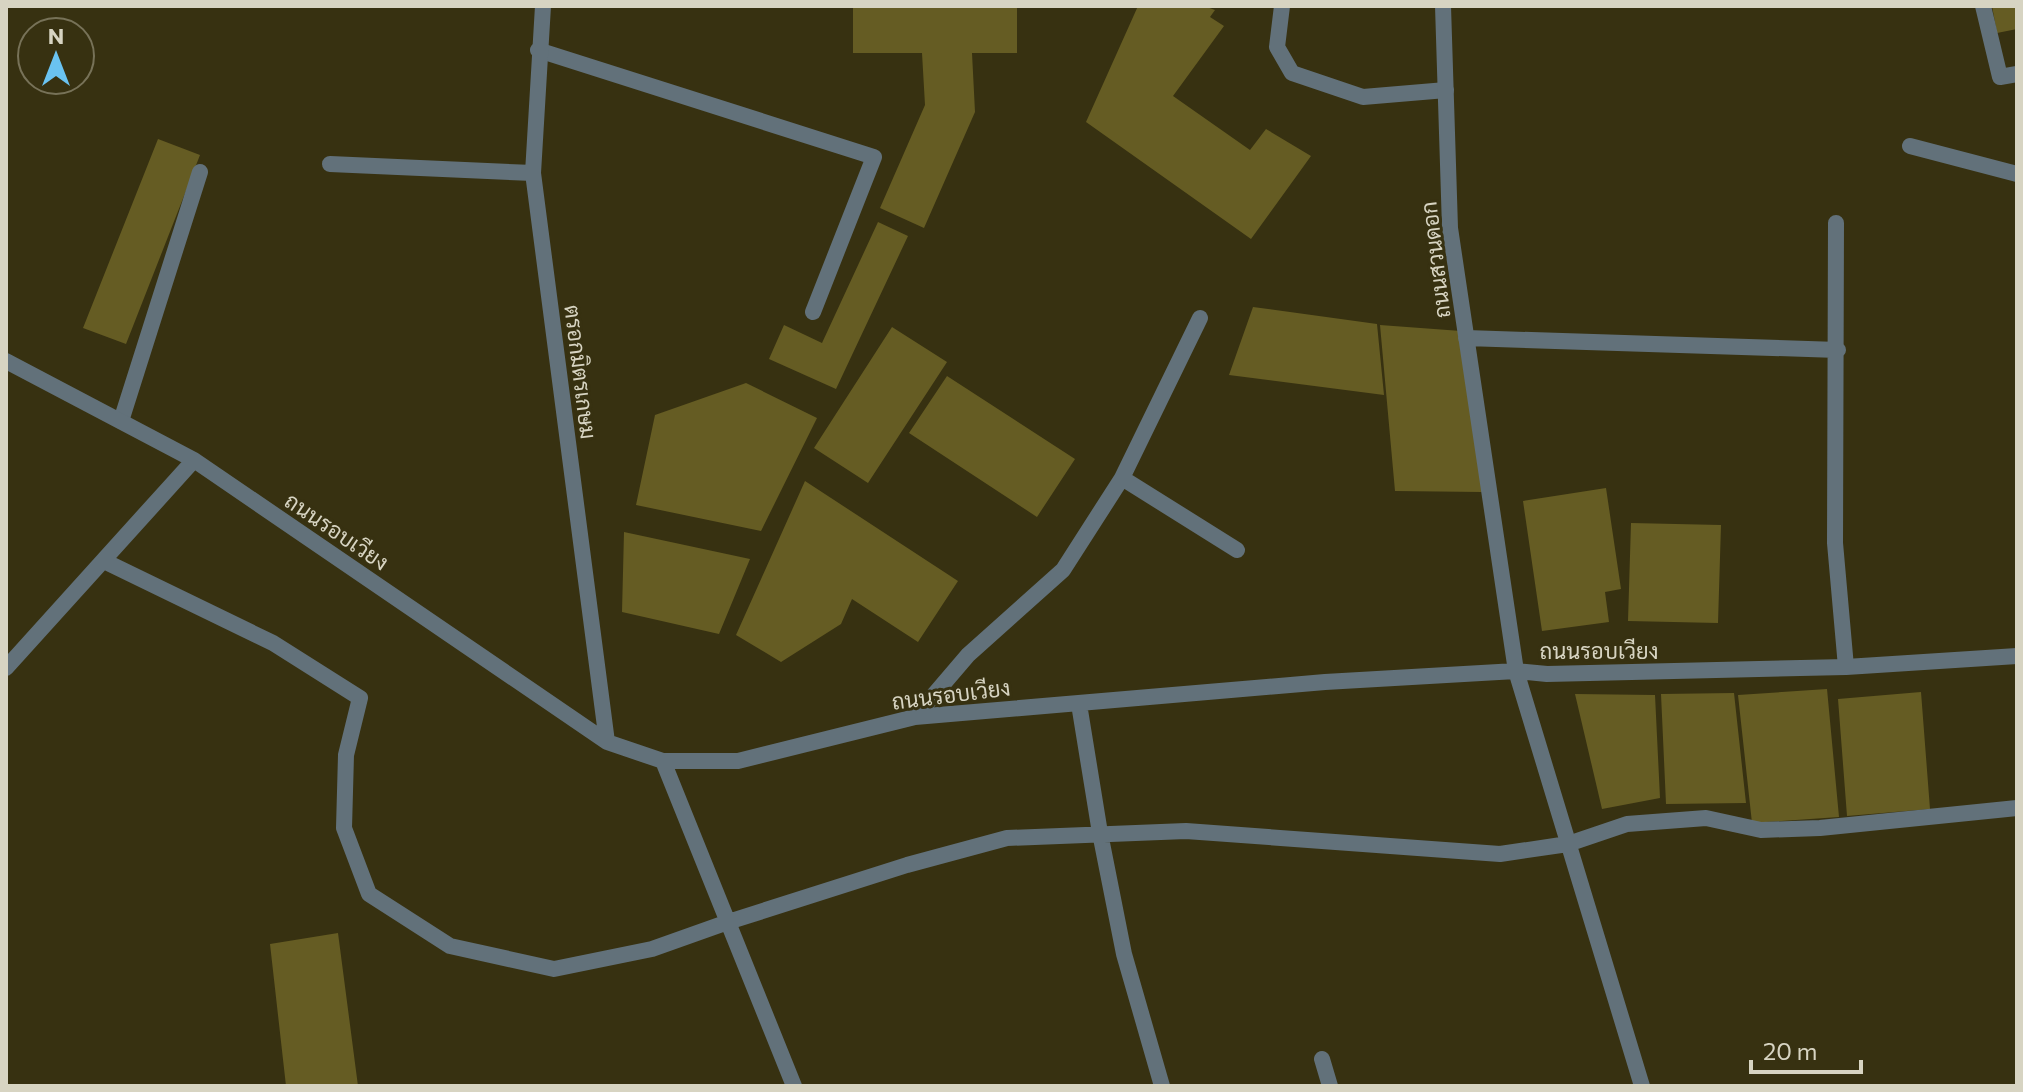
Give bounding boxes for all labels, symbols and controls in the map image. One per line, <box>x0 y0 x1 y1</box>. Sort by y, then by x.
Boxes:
north arrow <box>16 16 96 96</box>
text: N <box>48 22 64 49</box>
street label: ถนนสวนดอก <box>1414 200 1456 320</box>
street label: ตรอกมิตรเกษม <box>559 303 603 441</box>
street label: ถนนรอบเวียง <box>280 486 394 576</box>
street label: ถนนรอบเวียง <box>1539 637 1659 664</box>
street label: ถนนรอบเวียง <box>890 673 1012 715</box>
scale bar <box>1751 1024 1861 1074</box>
text: 20 m <box>1763 1036 1817 1065</box>

